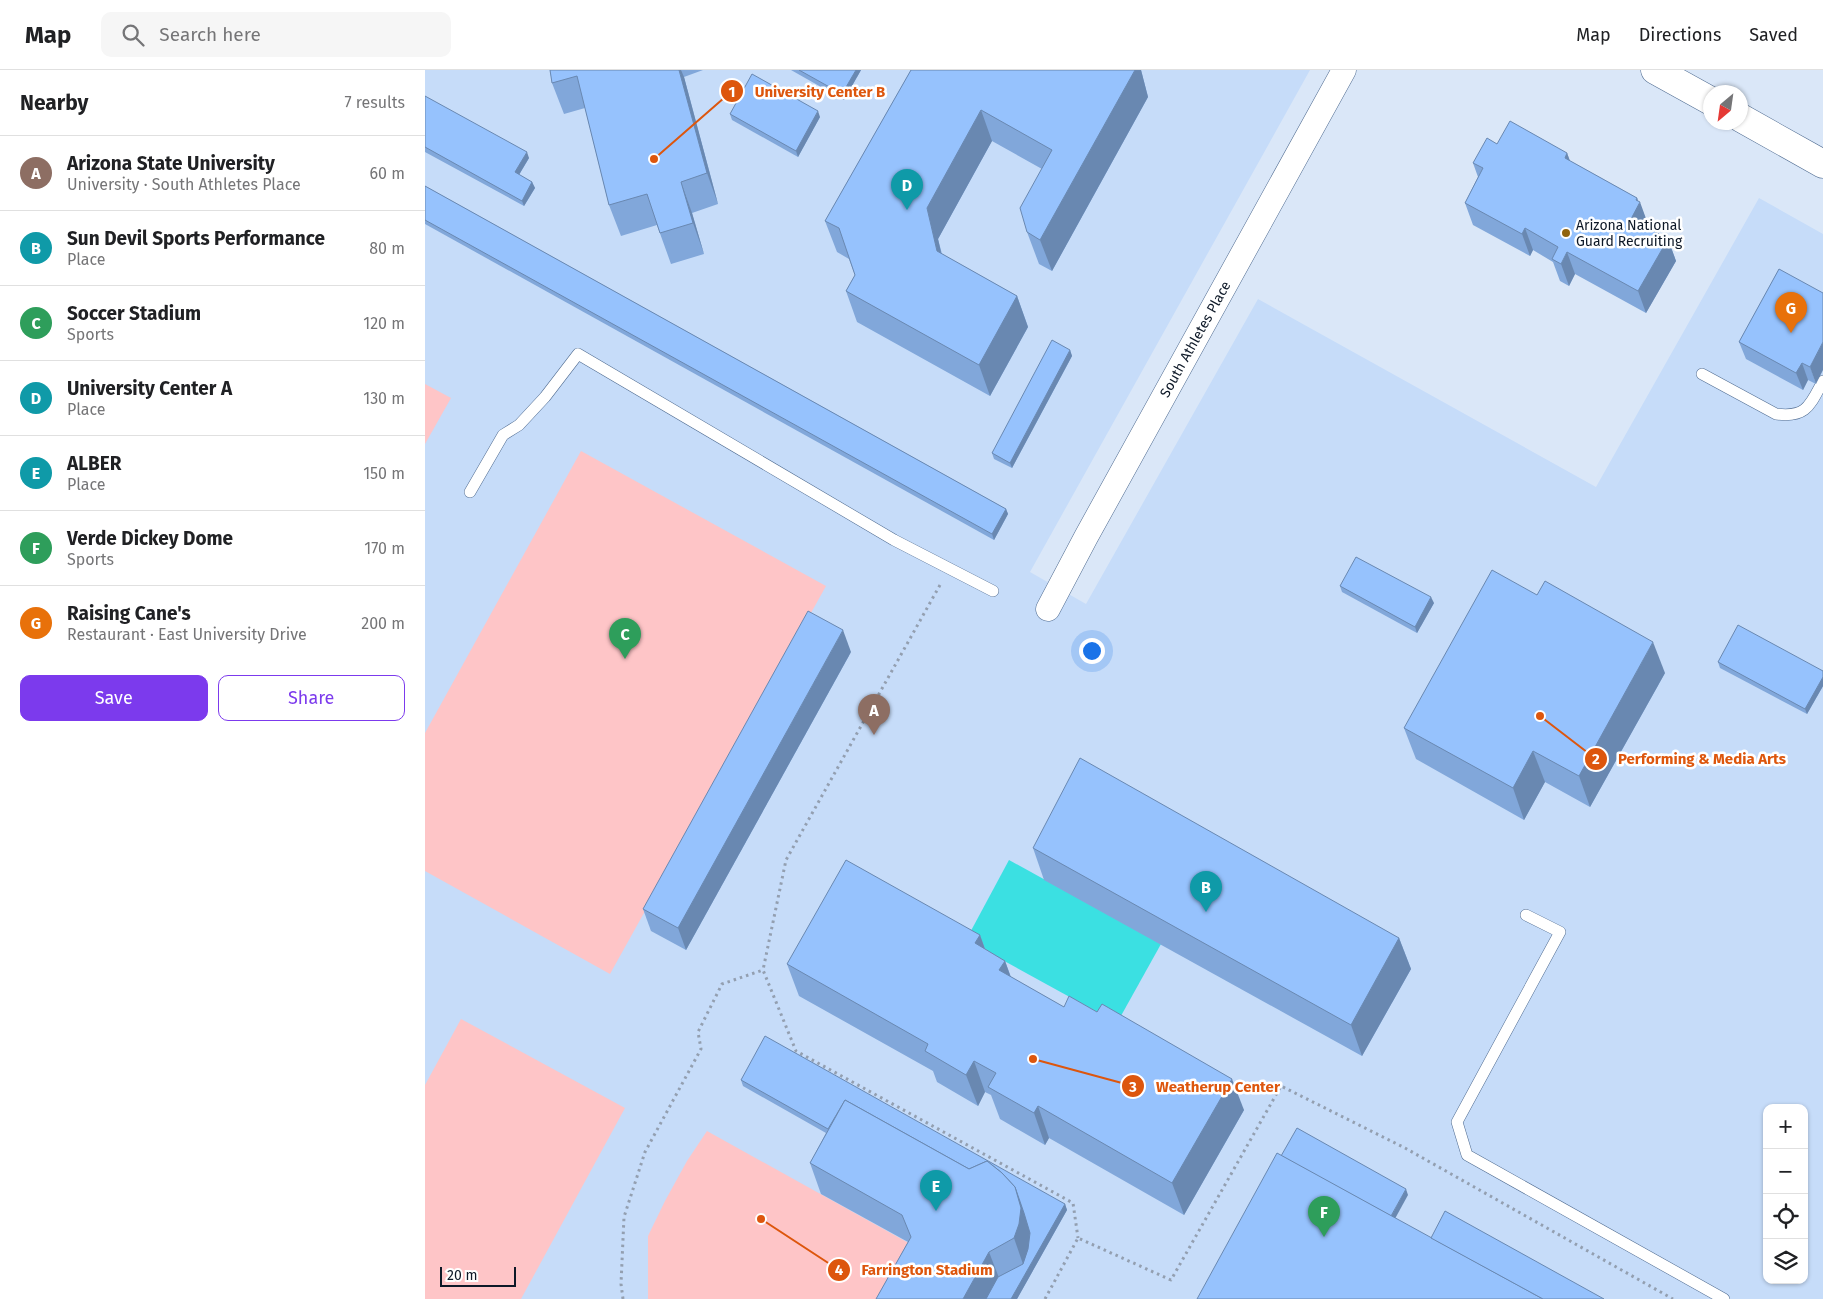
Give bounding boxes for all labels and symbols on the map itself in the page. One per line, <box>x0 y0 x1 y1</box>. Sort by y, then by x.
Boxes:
callout: University Center B <box>720 76 896 106</box>
text: 1 <box>729 83 735 101</box>
text: University Center B <box>755 83 885 101</box>
north arrow <box>1703 85 1748 130</box>
pin: D <box>891 169 923 210</box>
place label: Arizona National Guard Recruiting <box>1576 217 1683 250</box>
marker: Arizona National Guard Recruiting <box>1560 227 1572 239</box>
street label: South Athletes Place <box>1156 278 1234 400</box>
pin: G <box>1775 292 1807 333</box>
pin: C <box>609 618 641 659</box>
your location <box>1079 638 1105 664</box>
pin: A <box>858 694 890 735</box>
callout: Performing & Media Arts <box>1583 744 1796 774</box>
text: 2 <box>1592 750 1600 768</box>
text: Performing & Media Arts <box>1618 750 1786 768</box>
pin: B <box>1190 871 1222 912</box>
callout: Weatherup Center <box>1121 1071 1290 1101</box>
text: 3 <box>1128 1078 1137 1096</box>
text: Weatherup Center <box>1156 1078 1281 1096</box>
pin: E <box>920 1170 952 1211</box>
pin: F <box>1308 1196 1340 1237</box>
callout: Farrington Stadium <box>826 1255 1003 1285</box>
text: 4 <box>835 1261 844 1279</box>
text: Farrington Stadium <box>861 1261 993 1279</box>
scale bar <box>440 1264 516 1287</box>

